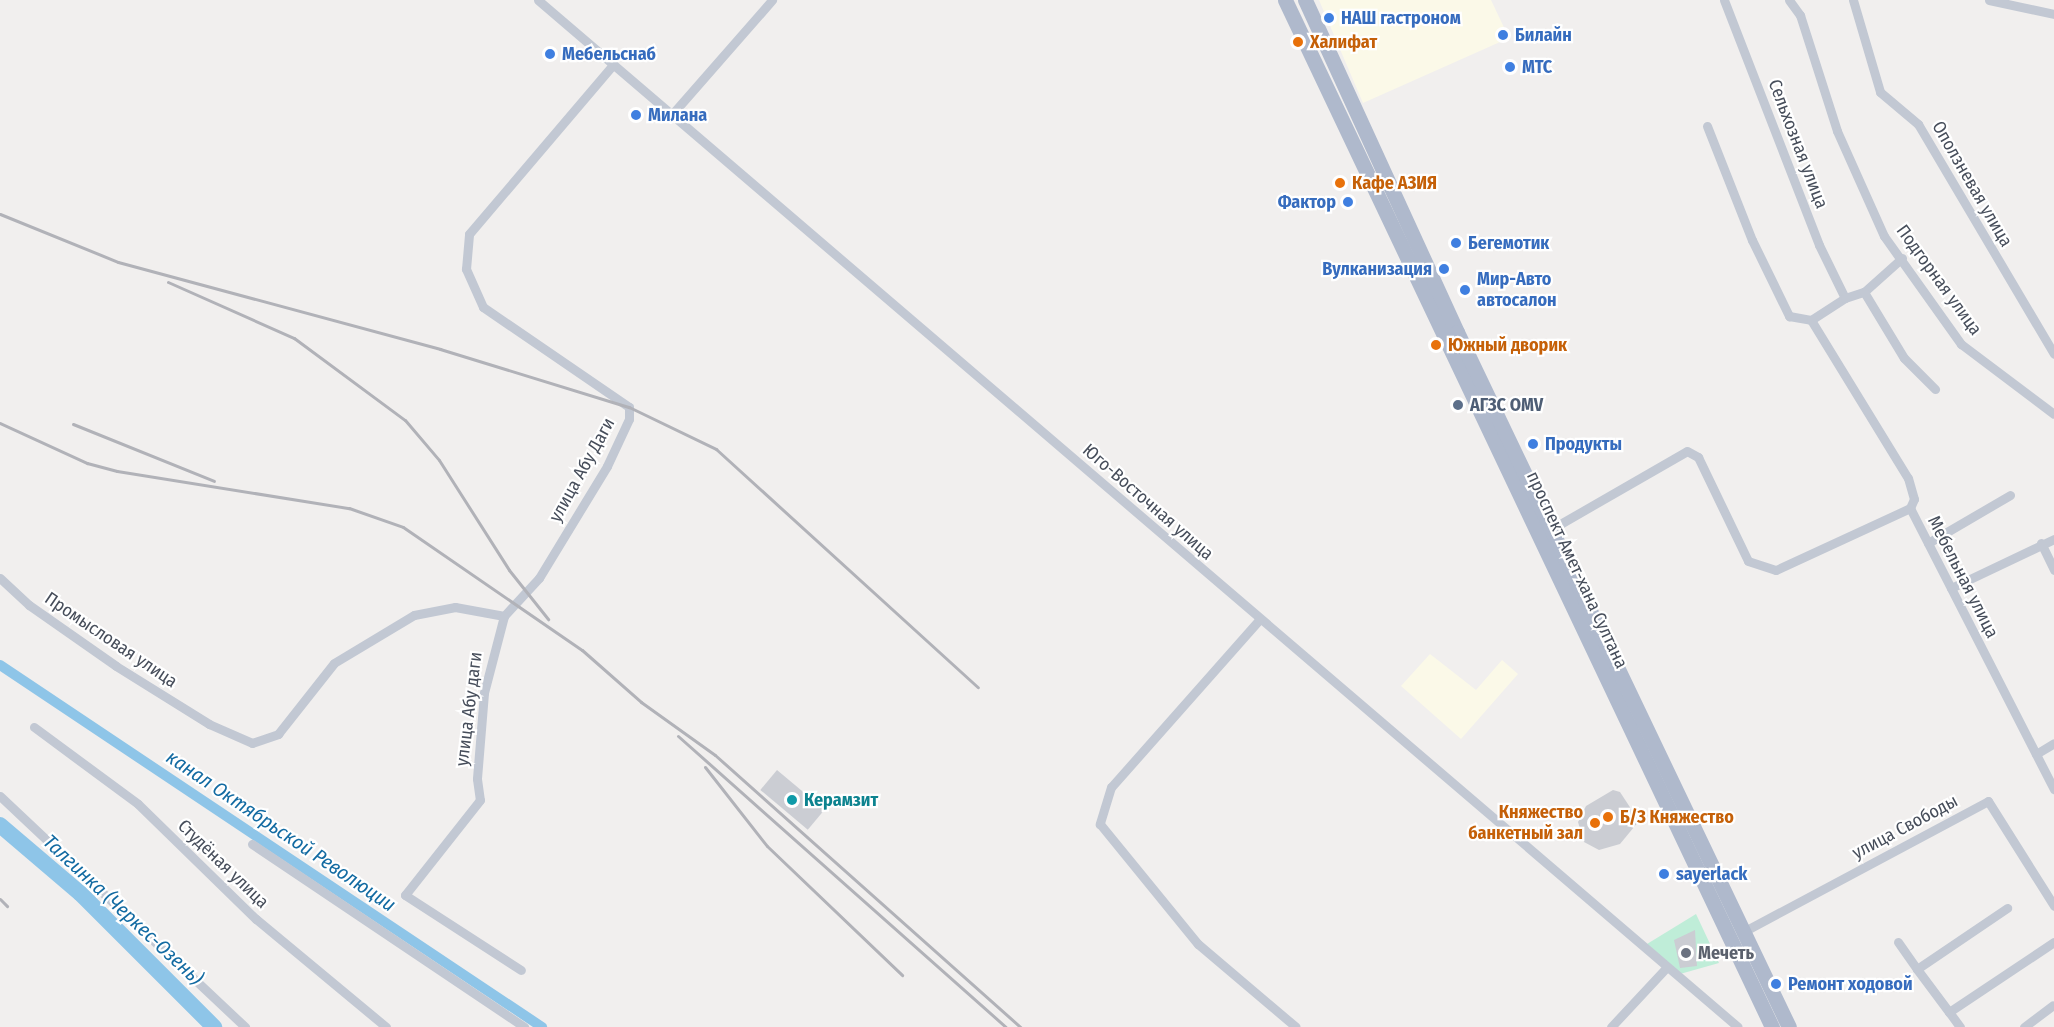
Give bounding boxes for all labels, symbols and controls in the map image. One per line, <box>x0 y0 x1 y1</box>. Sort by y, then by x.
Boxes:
place label: НАШ гастроном <box>1341 7 1461 29</box>
marker: НАШ гастроном <box>1322 11 1336 25</box>
place label: Билайн <box>1515 24 1572 46</box>
marker: Билайн <box>1496 28 1510 42</box>
place label: Халифат <box>1310 31 1377 53</box>
marker: Халифат <box>1291 35 1305 49</box>
place label: Мебельснаб <box>562 43 656 65</box>
marker: Мебельснаб <box>543 47 557 61</box>
place label: МТС <box>1522 56 1552 78</box>
marker: МТС <box>1503 60 1517 74</box>
street label: Сельхозная улица <box>1763 76 1833 212</box>
place label: Милана <box>648 104 707 126</box>
marker: Милана <box>629 108 643 122</box>
street label: Оползневая улица <box>1927 117 2017 251</box>
place label: Кафе АЗИЯ <box>1352 172 1437 194</box>
marker: Кафе АЗИЯ <box>1333 176 1347 190</box>
place label: Фактор <box>1278 191 1336 213</box>
marker: Фактор <box>1341 195 1355 209</box>
street label: Подгорная улица <box>1892 220 1986 340</box>
place label: Бегемотик <box>1468 232 1549 254</box>
marker: Бегемотик <box>1449 236 1463 250</box>
place label: Вулканизация <box>1322 258 1432 280</box>
marker: Вулканизация <box>1437 262 1451 276</box>
place label: Мир-Авто автосалон <box>1477 269 1557 312</box>
marker: Мир-Авто автосалон <box>1458 283 1472 297</box>
place label: Южный дворик <box>1448 334 1567 356</box>
marker: Южный дворик <box>1429 338 1443 352</box>
place label: АГЗС OMV <box>1470 394 1543 416</box>
marker: АГЗС OMV <box>1451 398 1465 412</box>
street label: улица Абу Даги <box>544 414 620 526</box>
place label: Продукты <box>1545 433 1622 455</box>
marker: Продукты <box>1526 437 1540 451</box>
street label: Юго-Восточная улица <box>1078 439 1218 565</box>
street label: проспект Амет-хана Султана <box>1522 468 1632 672</box>
street label: Мебельная улица <box>1923 512 2003 642</box>
street label: Промысловая улица <box>41 588 181 692</box>
street label: улица Абу даги <box>451 651 487 767</box>
water label: канал Октябрьской Революции <box>162 745 400 917</box>
place label: Керамзит <box>804 789 878 811</box>
street label: улица Свободы <box>1849 790 1961 864</box>
marker: Керамзит <box>785 793 799 807</box>
place label: Княжество банкетный зал <box>1468 802 1583 844</box>
place label: Б/З Княжество <box>1620 806 1734 828</box>
marker: Б/З Княжество <box>1601 810 1615 824</box>
street label: Студёная улица <box>173 815 273 913</box>
marker: Княжество банкетный зал <box>1588 816 1602 830</box>
water label: Талгинка (Черкес-Озень) <box>38 830 208 990</box>
place label: sayerlack <box>1676 863 1747 885</box>
marker: sayerlack <box>1657 867 1671 881</box>
place label: Мечеть <box>1698 942 1754 964</box>
marker: Мечеть <box>1679 946 1693 960</box>
place label: Ремонт ходовой <box>1788 973 1913 995</box>
marker: Ремонт ходовой <box>1769 977 1783 991</box>

